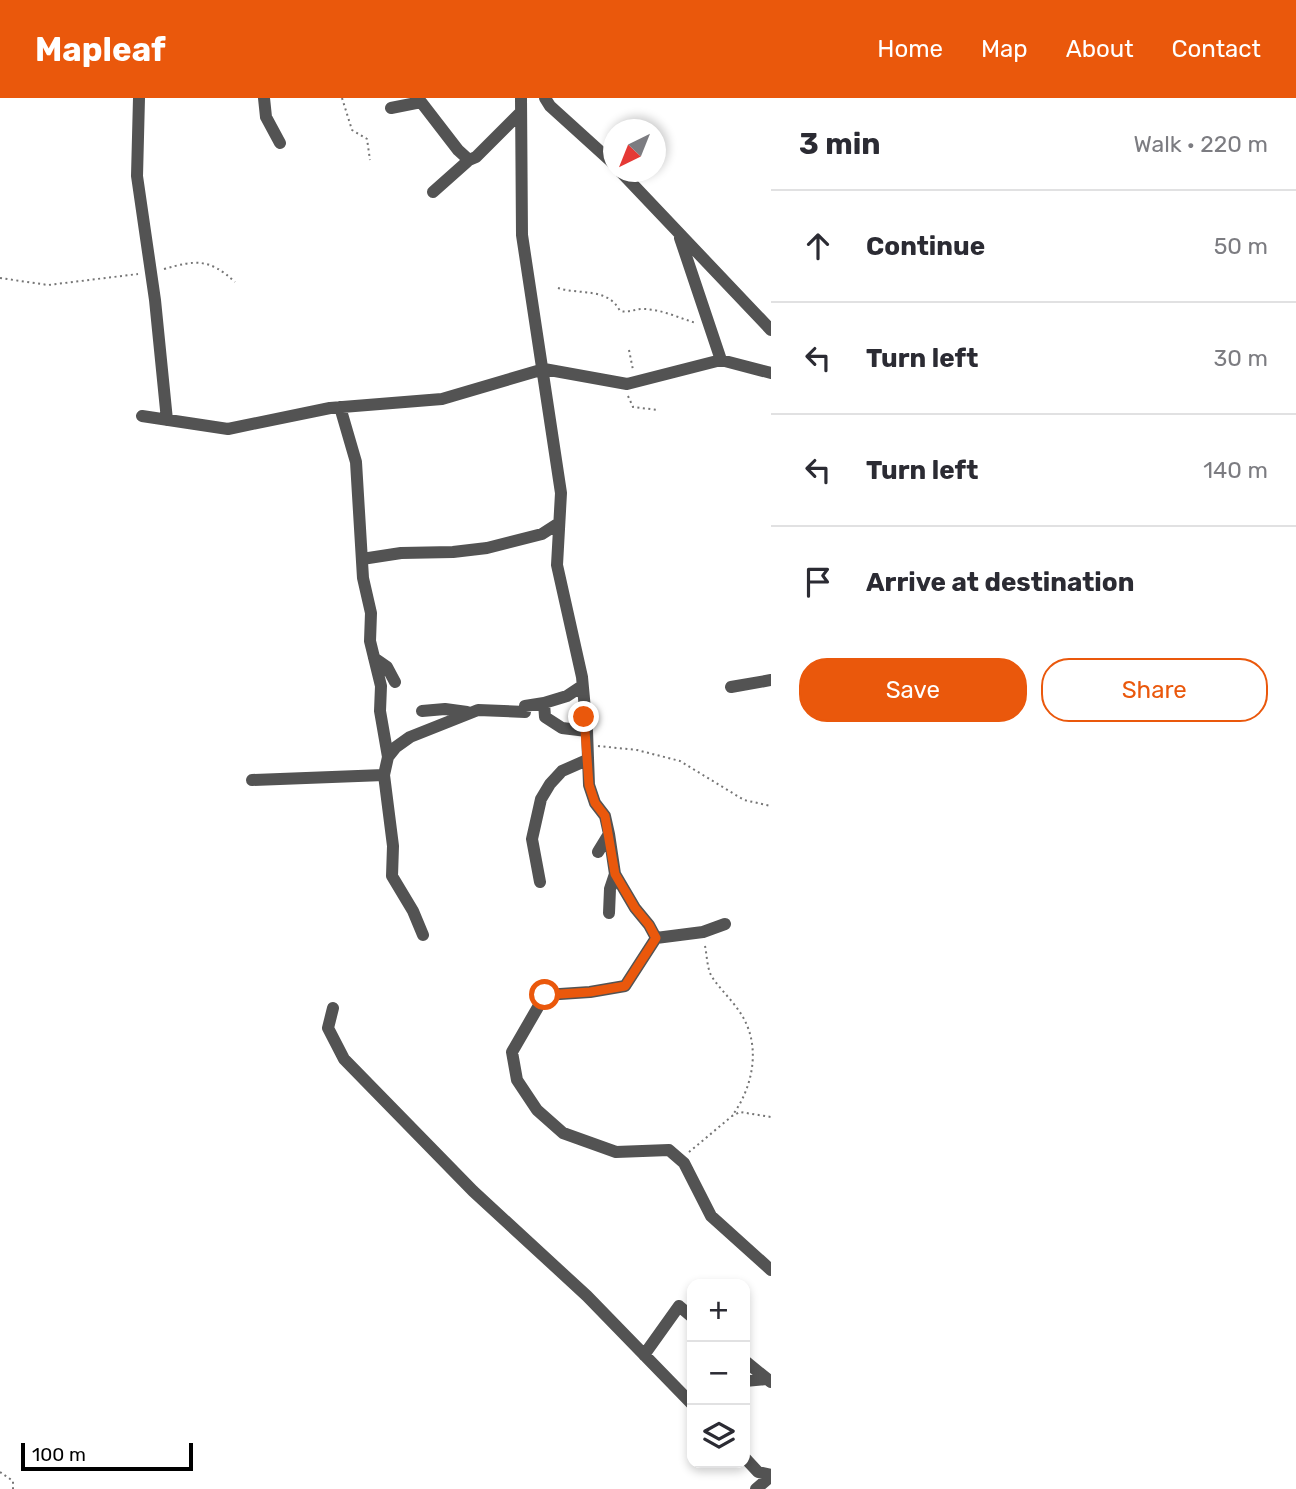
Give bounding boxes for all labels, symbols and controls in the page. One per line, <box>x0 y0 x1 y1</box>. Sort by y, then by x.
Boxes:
text: Mapleaf <box>35 30 166 69</box>
text: Home <box>877 35 943 63</box>
text: Map <box>981 35 1028 63</box>
text: About <box>1066 35 1134 63</box>
text: Contact <box>1172 35 1261 63</box>
north arrow <box>603 119 666 182</box>
text: 3 min <box>799 126 881 162</box>
text: Walk · 220 m <box>1134 130 1268 158</box>
icon: ahead <box>799 227 837 265</box>
text: Continue <box>866 231 985 262</box>
text: 50 m <box>1214 232 1268 260</box>
icon: left <box>799 339 837 377</box>
text: Turn left <box>866 343 978 374</box>
text: 30 m <box>1213 344 1268 372</box>
icon: left <box>799 451 837 489</box>
text: Turn left <box>866 455 978 486</box>
text: 140 m <box>1203 456 1268 484</box>
icon: arrive <box>799 563 837 601</box>
text: Arrive at destination <box>866 567 1134 598</box>
button: Save <box>799 658 1027 722</box>
button: Share <box>1041 658 1268 722</box>
route end <box>568 701 599 732</box>
route start <box>529 979 560 1010</box>
map controls <box>687 1279 750 1468</box>
button: + <box>687 1279 750 1342</box>
button: − <box>687 1342 750 1405</box>
button: layers <box>687 1405 750 1468</box>
scale bar <box>21 1440 192 1472</box>
text: 100 m <box>32 1443 86 1466</box>

